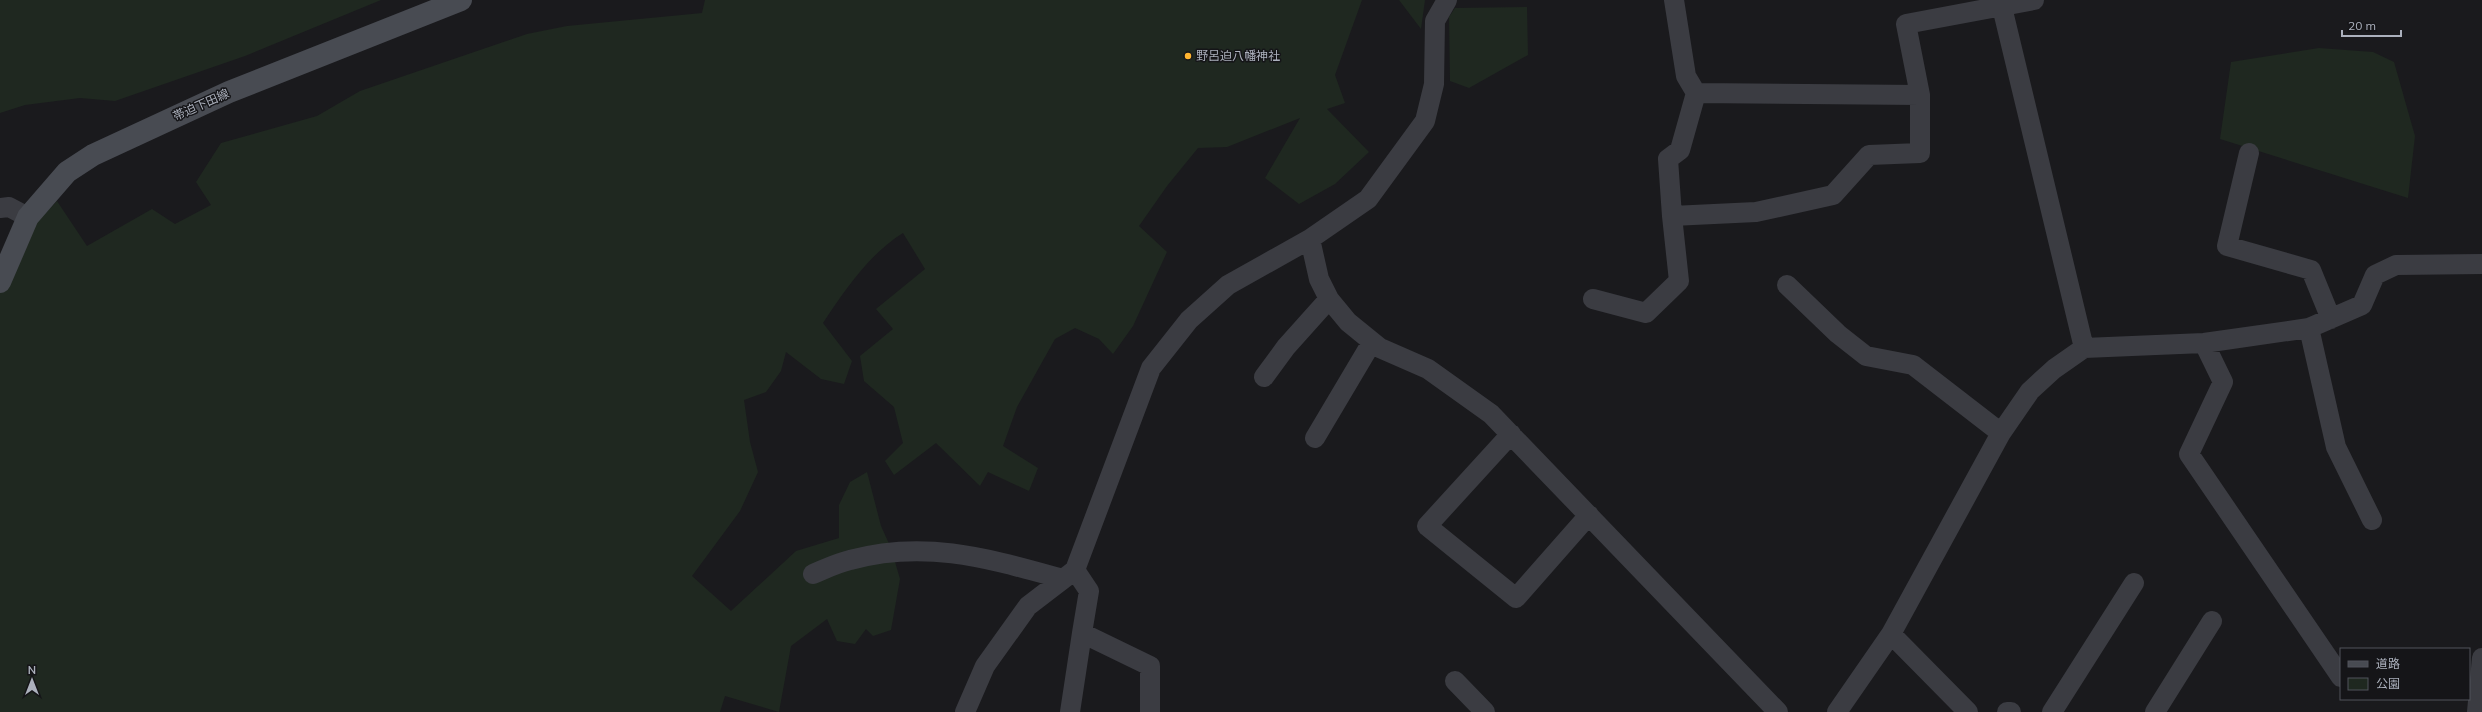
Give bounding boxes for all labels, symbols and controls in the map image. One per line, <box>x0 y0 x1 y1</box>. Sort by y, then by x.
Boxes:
scale bar <box>2342 12 2401 38</box>
text: 20 m <box>2348 18 2376 33</box>
place label: 野呂迫八幡神社 <box>1196 48 1280 63</box>
marker: 野呂迫八幡神社 <box>1183 51 1193 61</box>
street label: 帯迫下田線 <box>170 85 231 124</box>
legend <box>2340 648 2470 700</box>
text: 道路 <box>2376 656 2400 671</box>
north arrow <box>12 660 52 700</box>
text: N <box>28 663 36 677</box>
text: 公園 <box>2376 676 2400 691</box>

